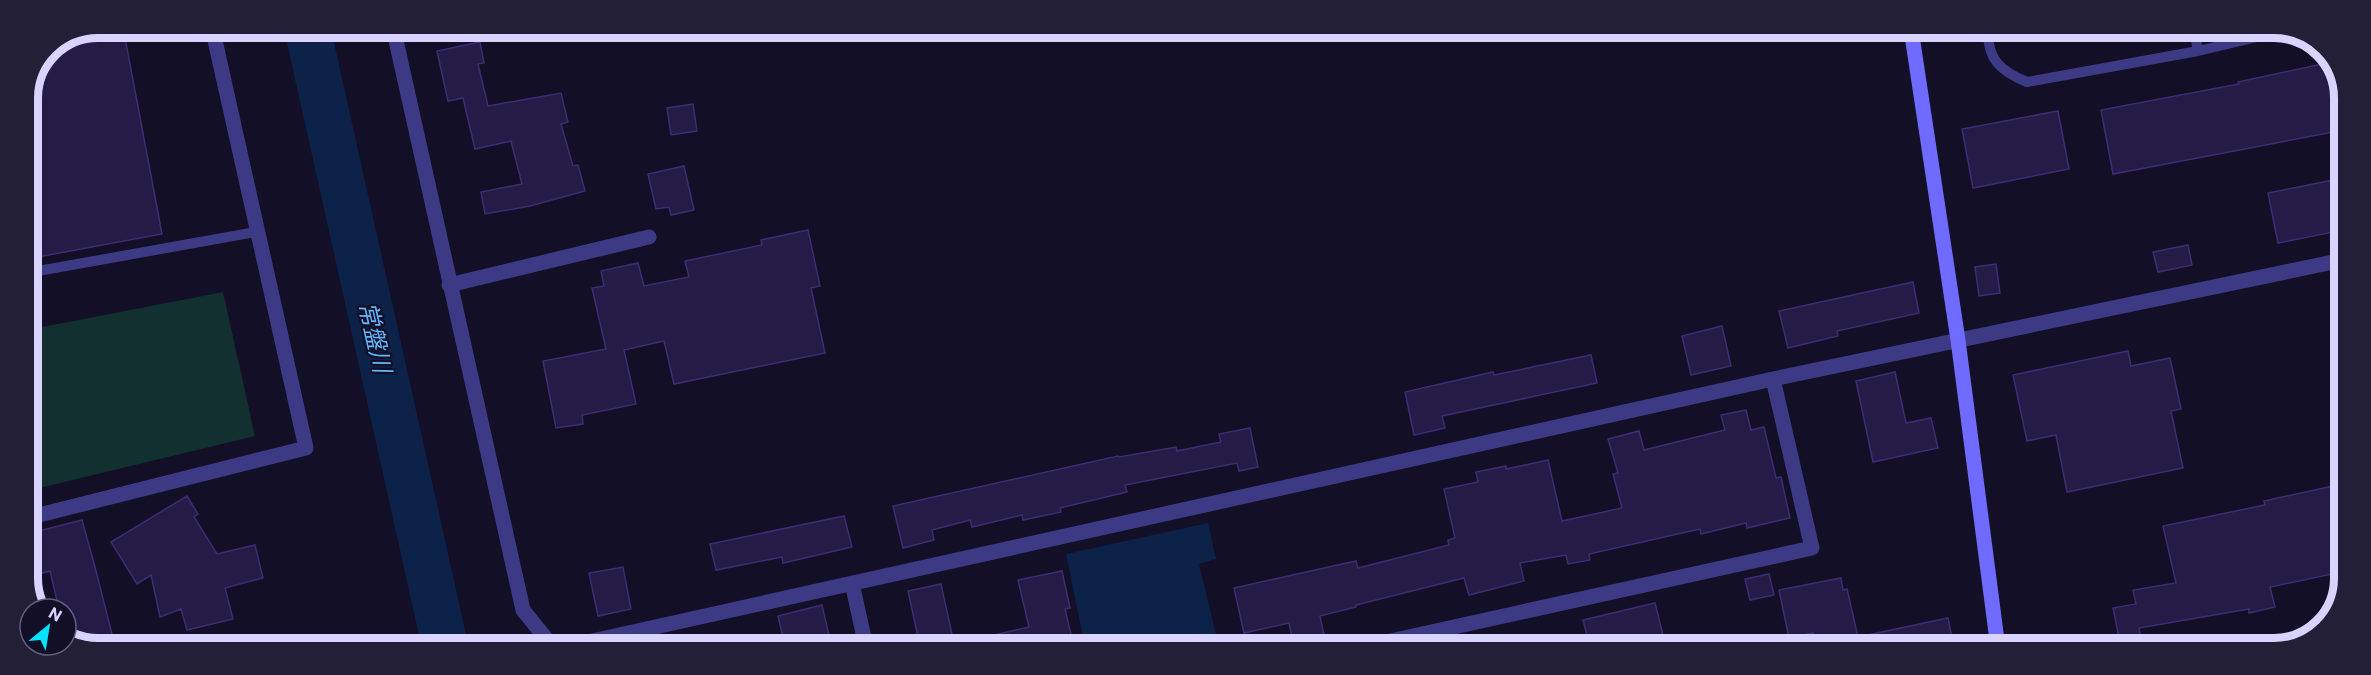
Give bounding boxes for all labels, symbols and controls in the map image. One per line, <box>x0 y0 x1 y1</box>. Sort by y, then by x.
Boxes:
water label: 常盤川 <box>354 299 399 378</box>
north arrow <box>18 597 78 657</box>
text: N <box>46 602 66 625</box>

